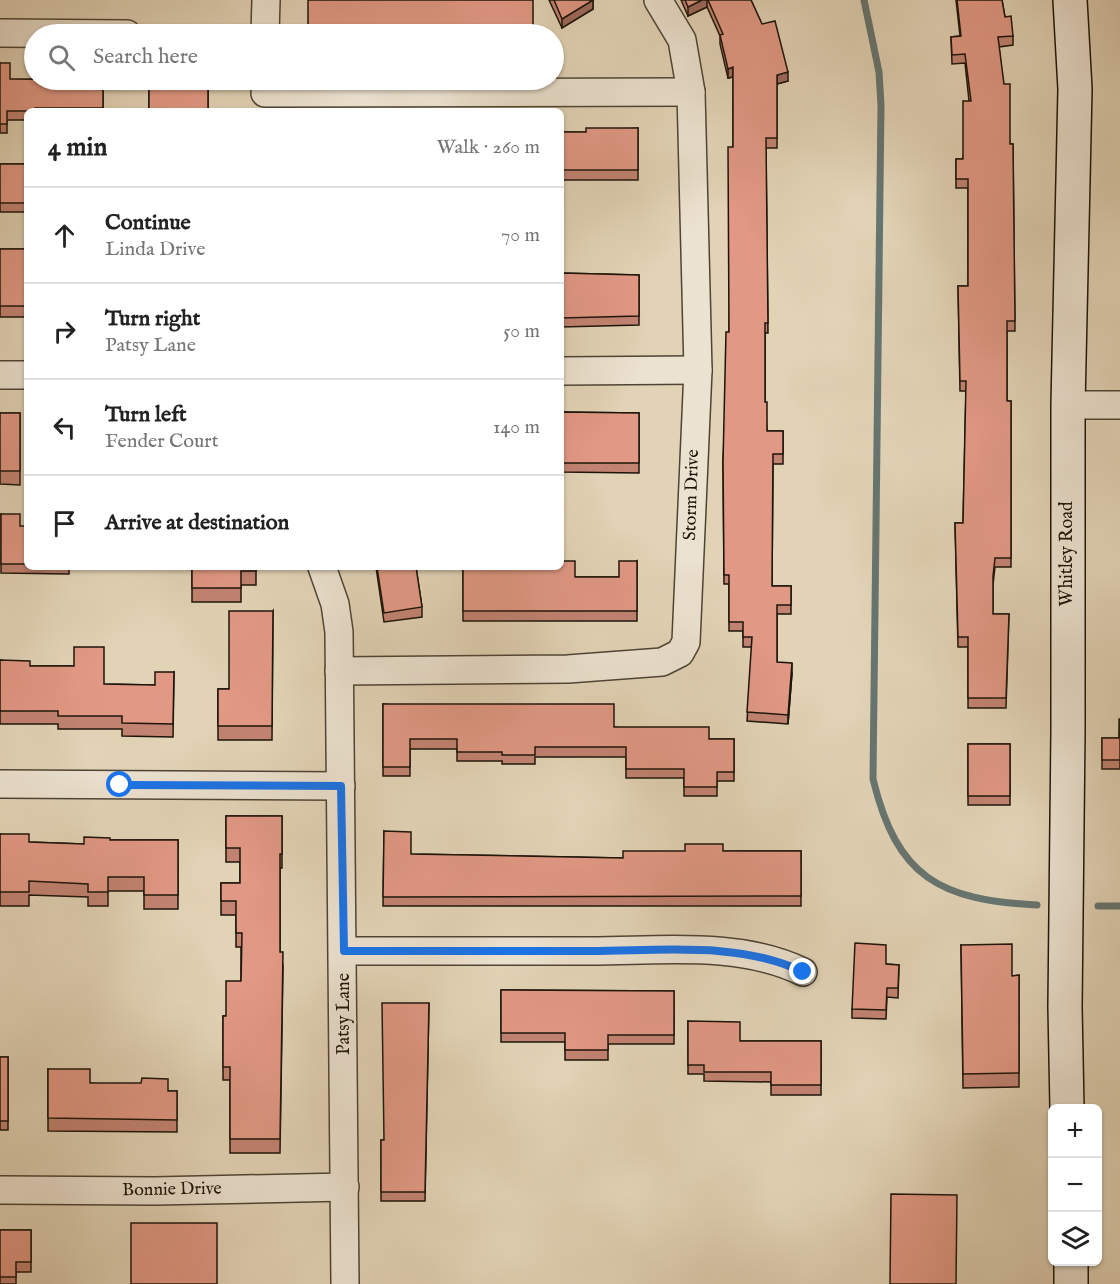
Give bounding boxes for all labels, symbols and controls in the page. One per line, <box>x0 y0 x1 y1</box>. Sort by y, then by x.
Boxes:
search box <box>24 24 564 90</box>
icon: search <box>45 41 78 74</box>
text: Search here <box>93 43 198 71</box>
text: 4 min <box>48 131 107 164</box>
text: Walk · 260 m <box>437 135 540 160</box>
text: Continue <box>105 209 191 237</box>
icon: ahead <box>48 219 81 252</box>
text: 70 m <box>501 223 540 248</box>
text: Linda Drive <box>105 237 205 262</box>
text: Turn right <box>105 305 200 333</box>
icon: right <box>48 315 81 348</box>
text: 50 m <box>503 319 540 344</box>
text: Patsy Lane <box>105 333 196 358</box>
text: Turn left <box>105 401 187 429</box>
icon: left <box>48 411 81 444</box>
text: 140 m <box>493 415 540 440</box>
text: Fender Court <box>105 429 219 454</box>
street label: Storm Drive <box>679 449 705 541</box>
street label: Whitley Road <box>1056 501 1079 607</box>
icon: arrive <box>48 507 81 540</box>
text: Arrive at destination <box>105 509 289 537</box>
route start <box>106 771 132 797</box>
route end <box>789 958 815 984</box>
street label: Patsy Lane <box>333 973 356 1055</box>
map controls <box>1048 1104 1102 1266</box>
button: + <box>1048 1104 1102 1158</box>
button: − <box>1048 1158 1102 1212</box>
street label: Bonnie Drive <box>122 1178 222 1202</box>
button: layers <box>1048 1212 1102 1266</box>

